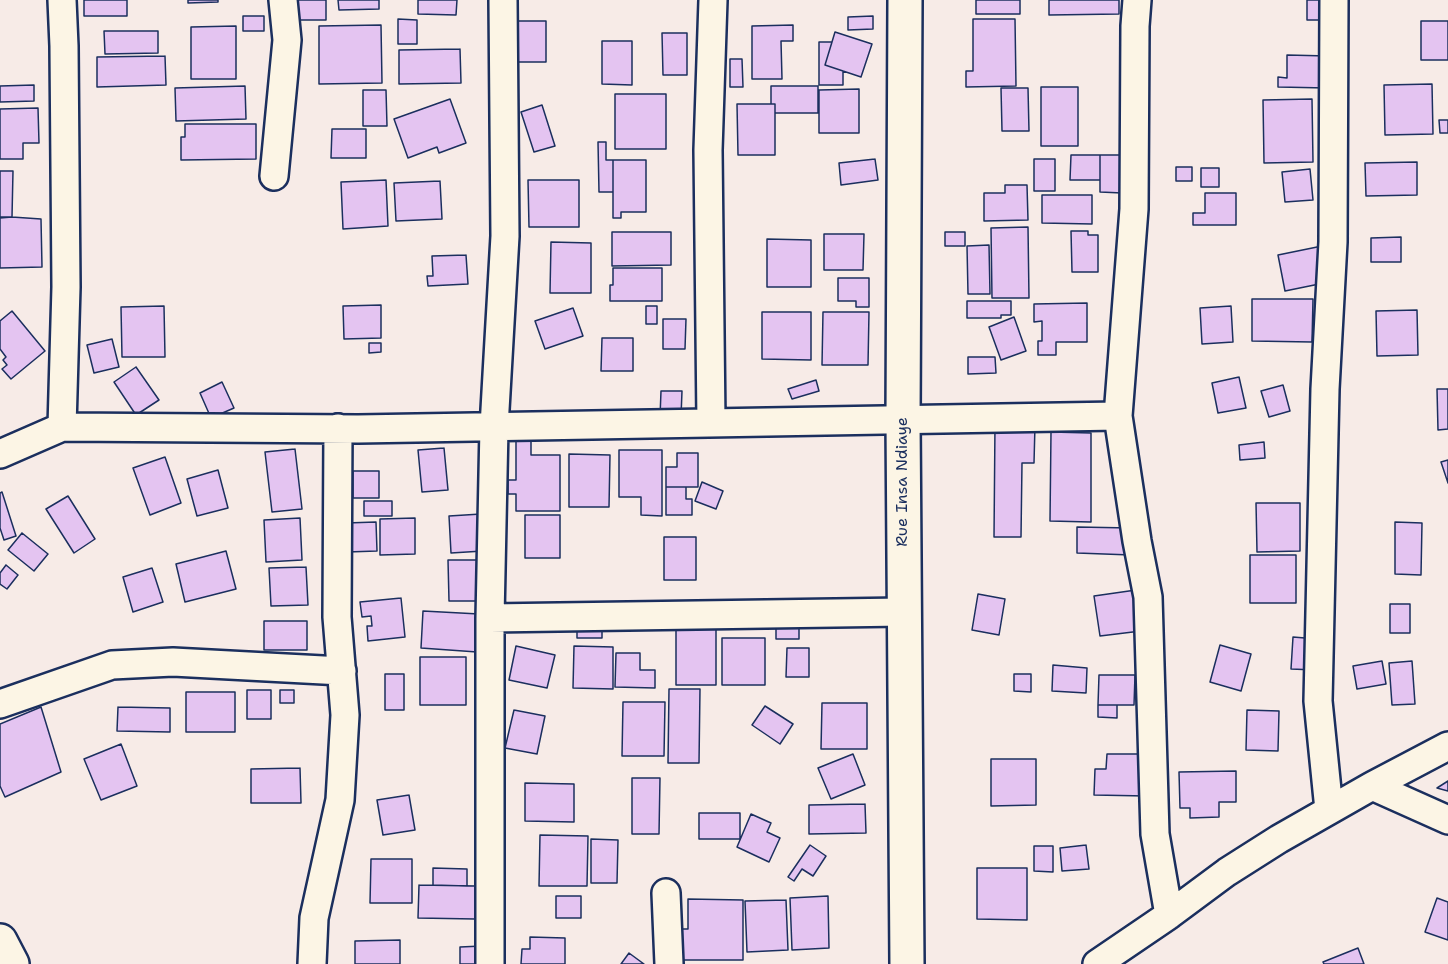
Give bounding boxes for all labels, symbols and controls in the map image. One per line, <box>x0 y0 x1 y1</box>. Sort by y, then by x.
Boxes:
street label: Rue Insa Ndiaye <box>893 417 913 547</box>

